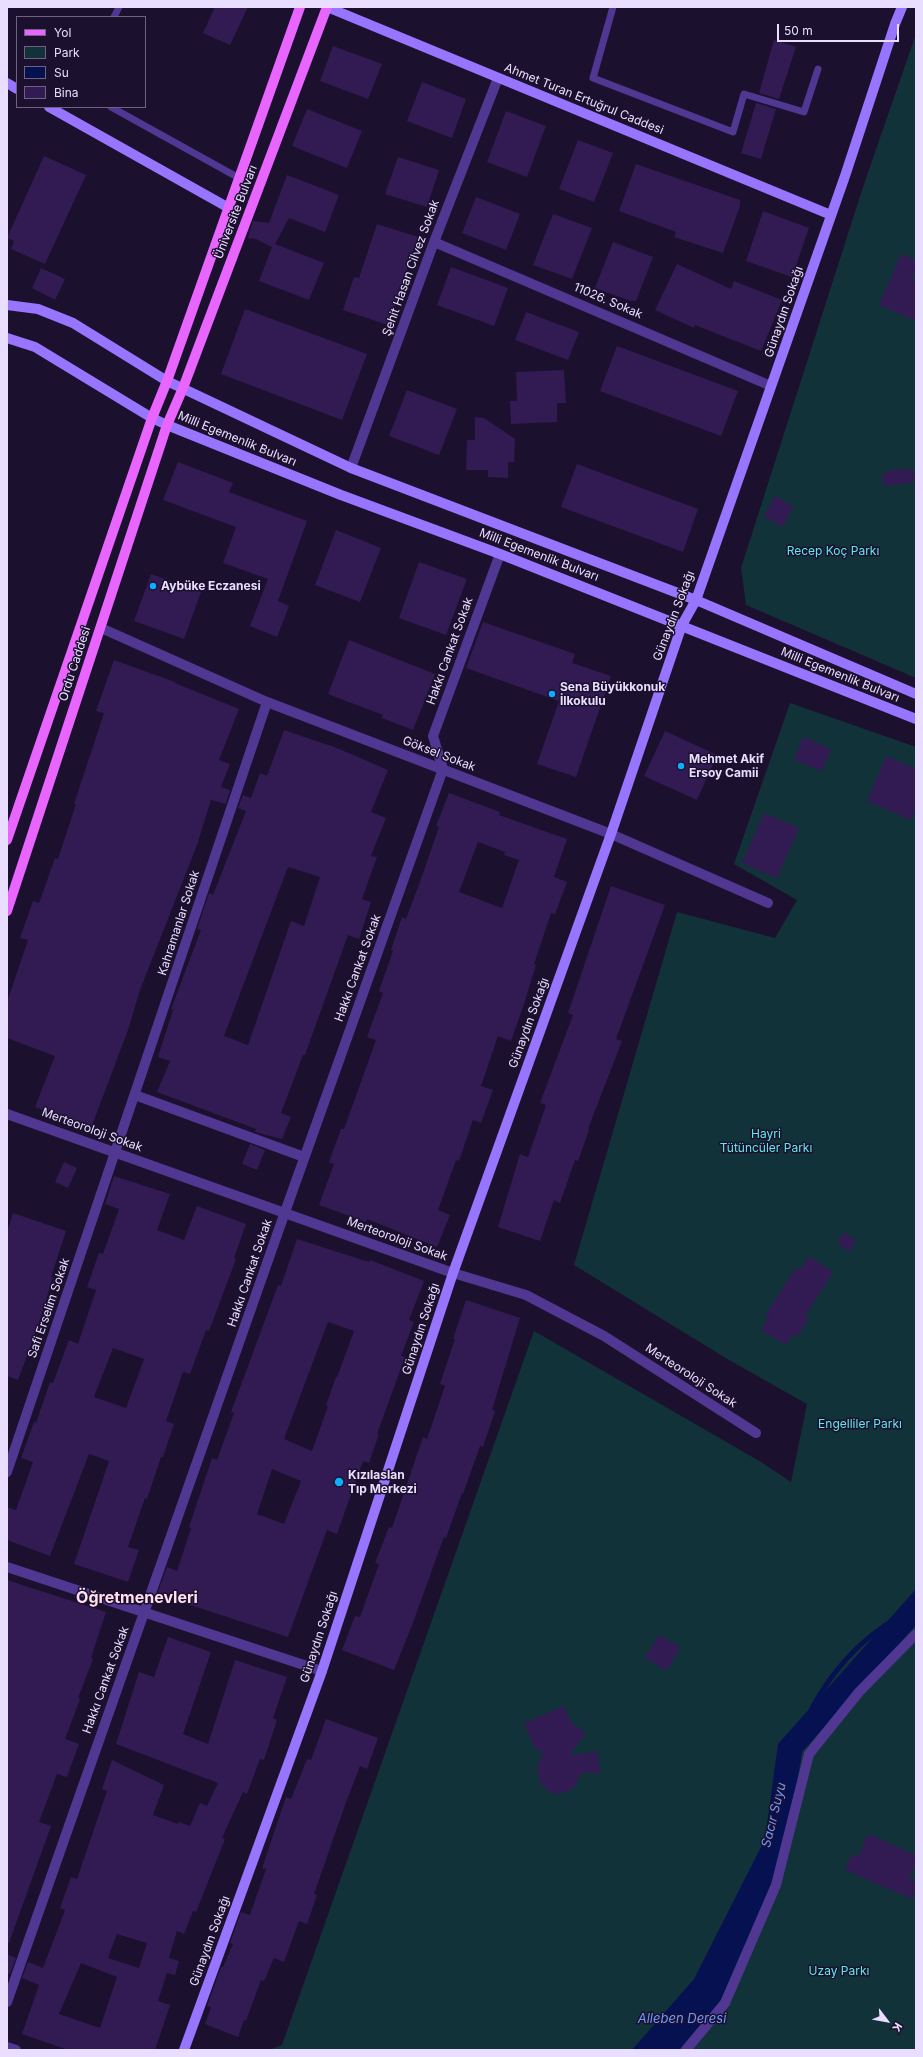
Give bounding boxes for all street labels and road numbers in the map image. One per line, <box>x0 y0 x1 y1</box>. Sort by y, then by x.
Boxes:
street label: Ahmet Turan Ertuğrul Caddesi <box>502 60 666 138</box>
street label: Üniversite Bulvarı <box>211 163 261 261</box>
street label: Şehit Hasan Cilvez Sokak <box>380 198 442 338</box>
street label: Günaydın Sokağı <box>762 265 806 359</box>
street label: 11026. Sokak <box>571 280 645 322</box>
street label: Milli Egemenlik Bulvarı <box>176 409 298 469</box>
street label: Milli Egemenlik Bulvarı <box>477 526 601 584</box>
street label: Günaydın Sokağı <box>650 569 698 663</box>
street label: Hakkı Cankat Sokak <box>424 595 476 707</box>
street label: Ordu Caddesi <box>56 625 94 703</box>
street label: Milli Egemenlik Bulvarı <box>779 645 901 705</box>
street label: Göksel Sokak <box>400 733 478 775</box>
street label: Kahramanlar Sokak <box>155 869 203 977</box>
street label: Hakkı Cankat Sokak <box>332 912 384 1024</box>
street label: Günaydın Sokağı <box>506 976 552 1070</box>
street label: Merteoroloji Sokak <box>40 1105 144 1155</box>
street label: Merteoroloji Sokak <box>345 1214 449 1264</box>
street label: Hakkı Cankat Sokak <box>225 1217 275 1329</box>
street label: Safi Erselim Sokak <box>25 1256 73 1360</box>
street label: Günaydın Sokağı <box>399 1281 443 1377</box>
street label: Merteoroloji Sokak <box>643 1341 739 1411</box>
street label: Günaydın Sokağı <box>297 1589 341 1685</box>
street label: Hakkı Cankat Sokak <box>80 1624 132 1736</box>
street label: Günaydın Sokağı <box>187 1894 233 1988</box>

